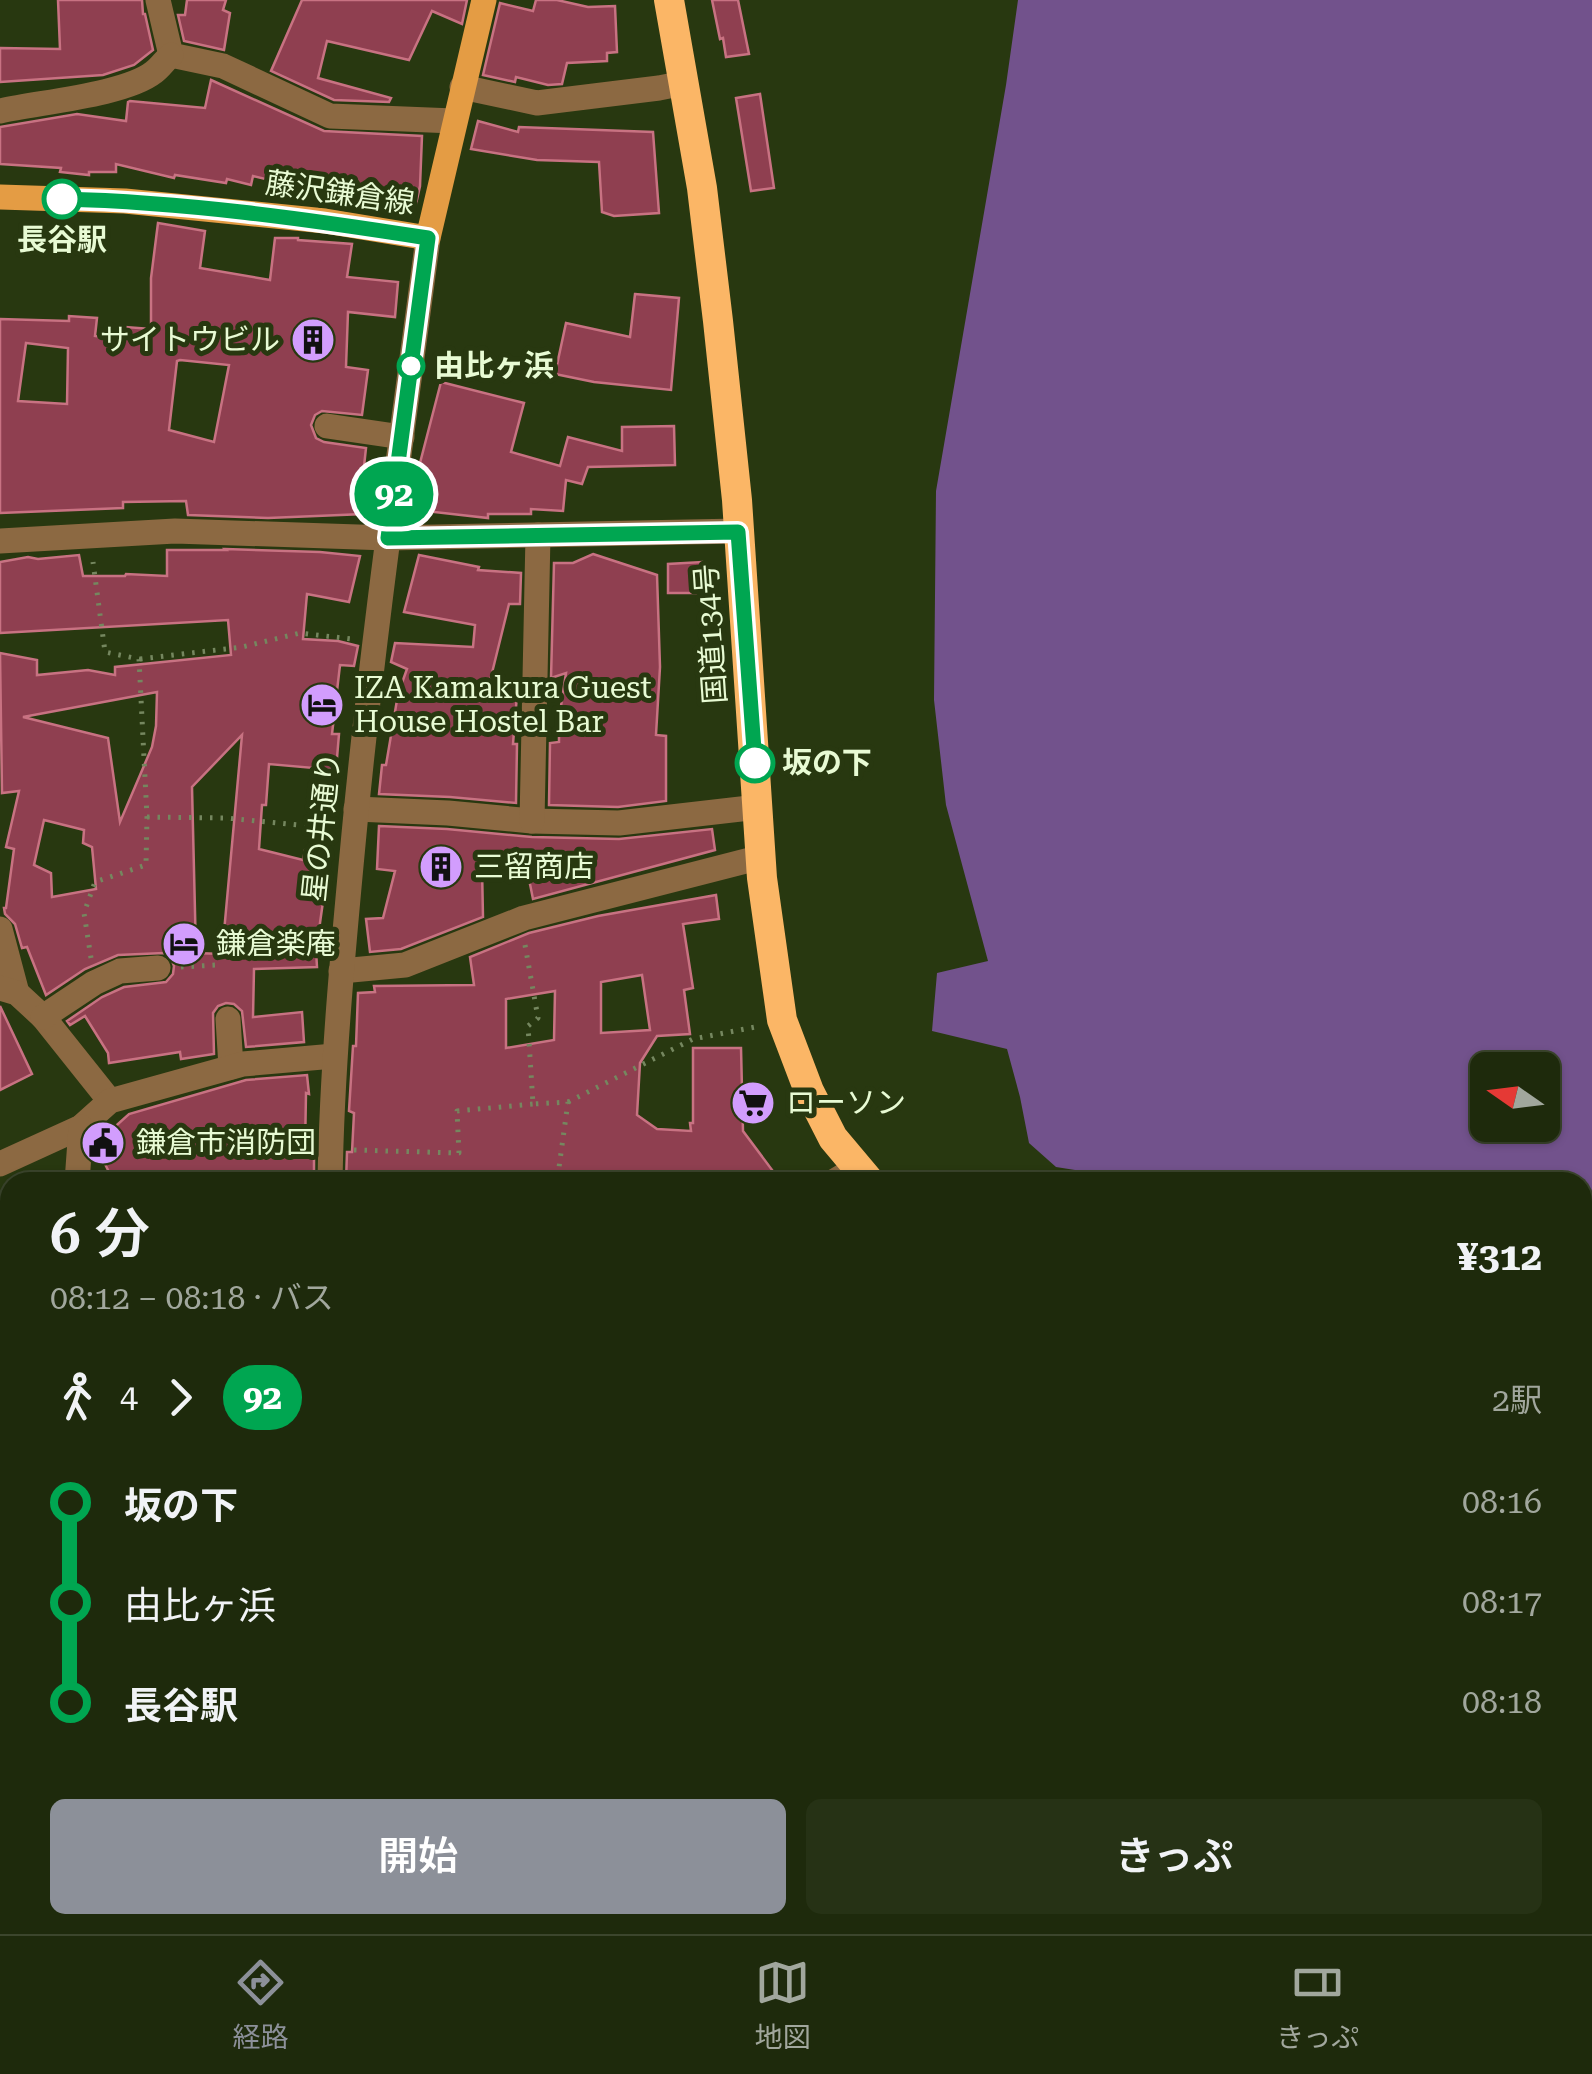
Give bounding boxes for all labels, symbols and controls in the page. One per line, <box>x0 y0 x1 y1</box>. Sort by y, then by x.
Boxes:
street label: 藤沢鎌倉線 <box>263 165 417 220</box>
marker: 長谷駅 <box>43 180 81 218</box>
place label: 長谷駅 <box>17 222 107 257</box>
building icon: サイトウビル <box>290 317 336 363</box>
place label: サイトウビル <box>100 322 280 357</box>
place label: 由比ヶ浜 <box>434 348 554 383</box>
marker: 由比ヶ浜 <box>398 353 424 379</box>
line badge: 92 <box>349 462 439 526</box>
text: 92 <box>374 474 414 515</box>
street label: 国道134号 <box>688 563 733 705</box>
place label: IZA Kamakura Guest House Hostel Bar <box>354 670 652 739</box>
hotel icon: IZA Kamakura Guest House Hostel Bar <box>299 682 345 728</box>
marker: 坂の下 <box>736 744 774 782</box>
place label: 坂の下 <box>782 745 872 780</box>
street label: 星の井通り <box>296 751 347 903</box>
building icon: 三留商店 <box>418 844 464 890</box>
place label: 三留商店 <box>474 849 594 884</box>
hotel icon: 鎌倉楽庵 <box>161 921 207 967</box>
place label: 鎌倉楽庵 <box>216 926 336 961</box>
north arrow <box>1470 1052 1560 1142</box>
map controls <box>1470 1052 1560 1142</box>
supermarket icon: ローソン <box>730 1080 776 1126</box>
place label: ローソン <box>786 1085 906 1120</box>
public building icon: 鎌倉市消防団 <box>80 1120 126 1166</box>
place label: 鎌倉市消防団 <box>136 1125 316 1160</box>
text: 6 分 <box>50 1202 150 1266</box>
text: ¥312 <box>1457 1235 1542 1279</box>
text: 08:12 – 08:18 · バス <box>50 1279 334 1317</box>
icon: walk <box>50 1370 105 1425</box>
icon: forward <box>153 1370 208 1425</box>
text: 92 <box>243 1377 282 1418</box>
text: 4 <box>120 1378 138 1416</box>
text: 2駅 <box>1492 1381 1542 1419</box>
text: 08:16 <box>1462 1483 1542 1521</box>
text: 坂の下 <box>124 1484 238 1528</box>
text: 08:17 <box>1462 1583 1542 1621</box>
text: 由比ヶ浜 <box>124 1584 276 1628</box>
text: 08:18 <box>1462 1683 1542 1721</box>
text: 長谷駅 <box>124 1684 238 1728</box>
button: 開始 <box>50 1799 786 1914</box>
button: きっぷ <box>806 1799 1542 1914</box>
tab: 経路 <box>233 1955 289 2055</box>
tab: 地図 <box>755 1955 811 2055</box>
tab: きっぷ <box>1276 1955 1359 2055</box>

